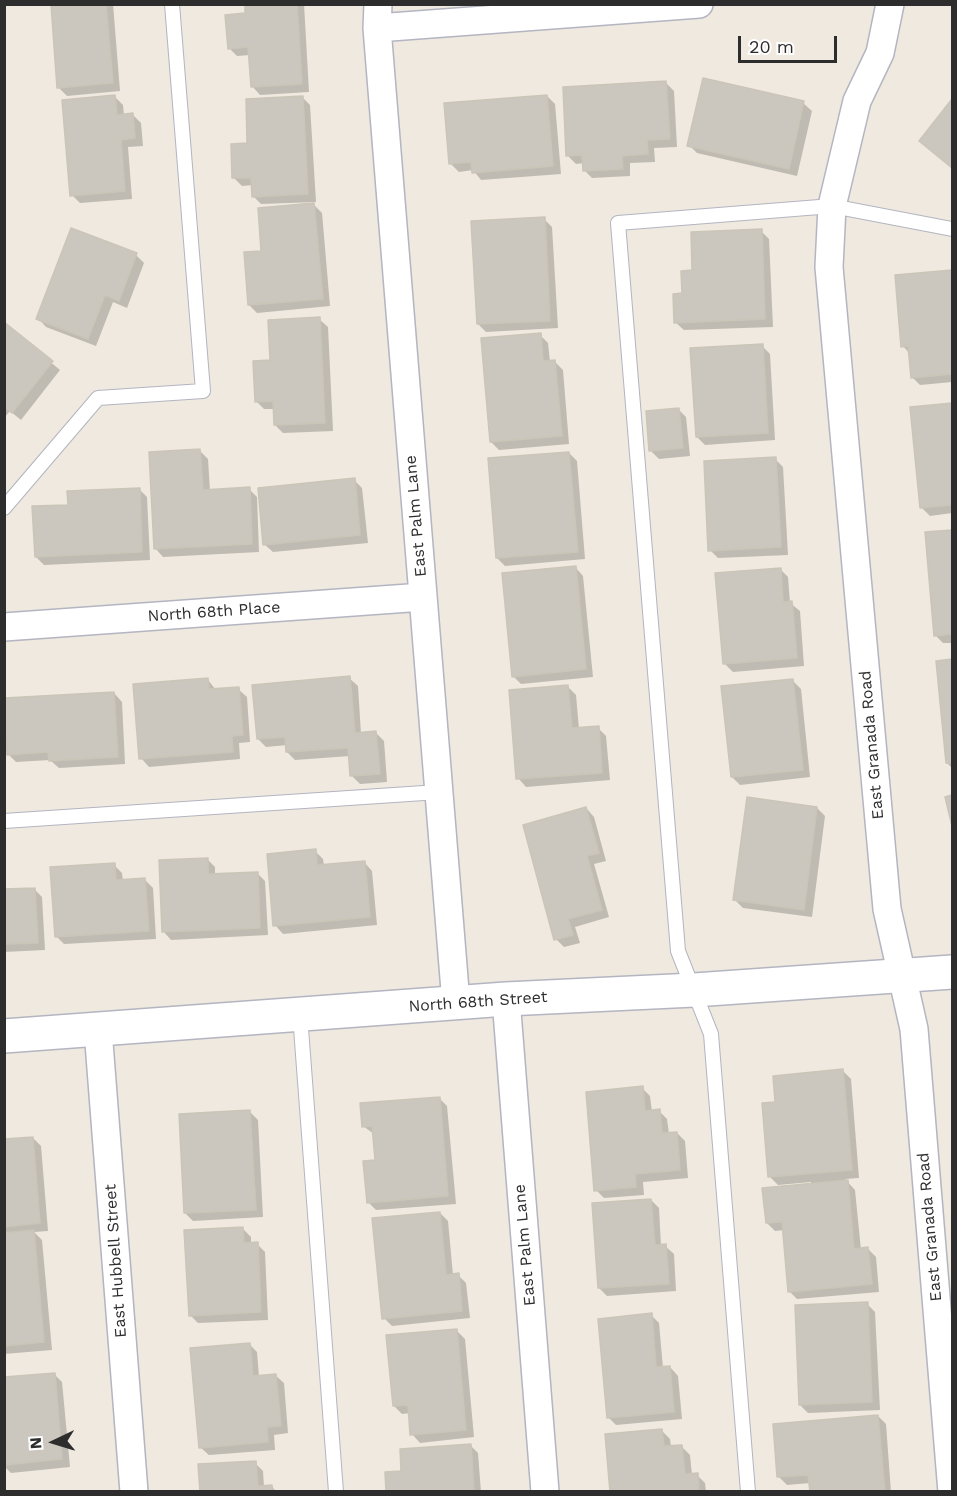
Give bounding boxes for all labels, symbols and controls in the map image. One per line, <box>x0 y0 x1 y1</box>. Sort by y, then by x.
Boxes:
scale bar <box>741 24 840 62</box>
text: 20 m <box>749 36 794 57</box>
street label: East Palm Lane <box>401 454 431 578</box>
street label: North 68th Place <box>147 598 281 626</box>
street label: East Granada Road <box>856 670 888 820</box>
street label: North 68th Street <box>408 988 548 1016</box>
street label: East Granada Road <box>914 1152 946 1302</box>
street label: East Hubbell Street <box>101 1183 131 1339</box>
street label: East Palm Lane <box>510 1183 540 1307</box>
north arrow <box>24 1412 84 1472</box>
text: N <box>26 1437 45 1450</box>

